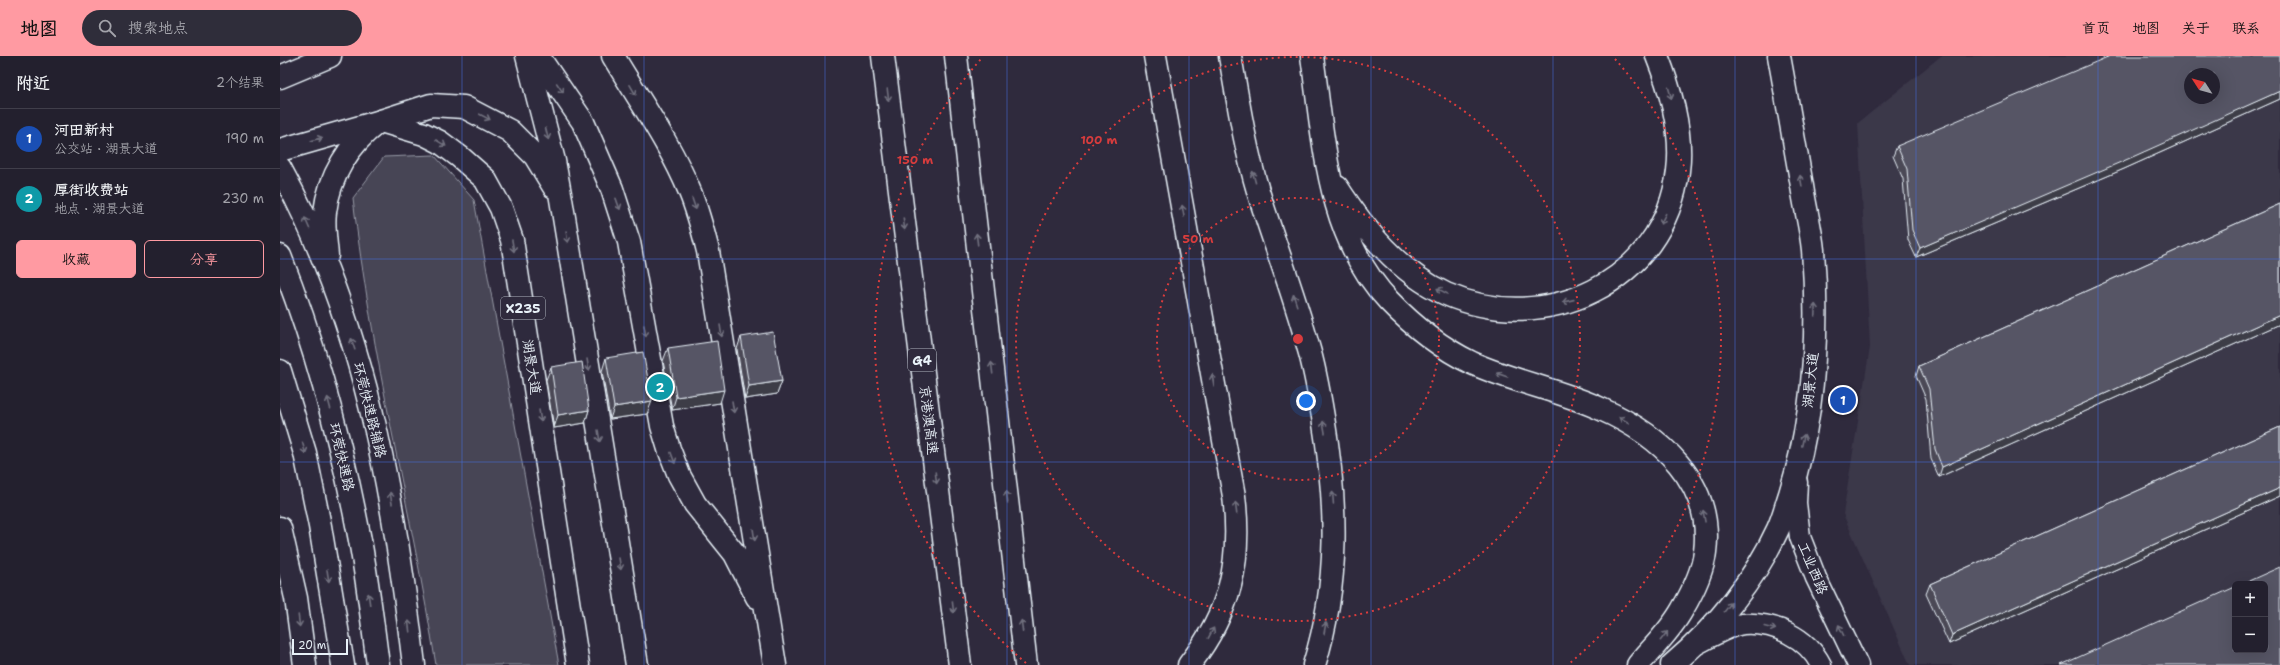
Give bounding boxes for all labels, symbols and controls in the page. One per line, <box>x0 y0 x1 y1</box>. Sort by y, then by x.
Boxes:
search box <box>82 10 362 46</box>
text: 地图 <box>20 16 58 41</box>
icon: search <box>96 17 118 39</box>
text: 搜索地点 <box>128 18 188 38</box>
text: 首页 <box>2082 19 2110 37</box>
text: 地图 <box>2132 19 2160 37</box>
text: 关于 <box>2182 19 2210 37</box>
text: 联系 <box>2232 19 2260 37</box>
north arrow <box>2184 68 2220 104</box>
text: 附近 <box>16 72 50 94</box>
text: 2个结果 <box>216 74 264 91</box>
one-way arrow <box>556 83 564 94</box>
one-way arrow <box>630 84 638 96</box>
one-way arrow <box>1666 86 1674 99</box>
one-way arrow <box>884 88 892 101</box>
one-way arrow <box>479 114 491 122</box>
text: 河田新村 <box>54 120 114 140</box>
one-way arrow <box>544 128 552 141</box>
text: 1 <box>26 130 32 147</box>
text: 190 m <box>225 130 264 147</box>
text: 100 m <box>1081 132 1118 148</box>
one-way arrow <box>311 135 324 142</box>
one-way arrow <box>435 139 446 147</box>
text: 公交站 · 湖景大道 <box>54 140 158 157</box>
text: 150 m <box>897 152 933 168</box>
one-way arrow <box>1250 170 1258 183</box>
one-way arrow <box>1797 175 1805 188</box>
text: 厚街收费站 <box>54 180 129 200</box>
text: 2 <box>24 190 34 207</box>
text: 230 m <box>222 190 264 207</box>
one-way arrow <box>614 198 622 210</box>
one-way arrow <box>691 198 699 210</box>
text: 地点 · 湖景大道 <box>54 200 145 217</box>
one-way arrow <box>1178 205 1186 218</box>
one-way arrow <box>1659 213 1666 225</box>
one-way arrow <box>303 217 311 229</box>
one-way arrow <box>900 217 908 230</box>
one-way arrow <box>563 230 571 243</box>
text: 50 m <box>1183 231 1214 247</box>
one-way arrow <box>973 233 981 246</box>
one-way arrow <box>509 239 517 252</box>
button: 收藏 <box>16 240 136 278</box>
button: 分享 <box>144 240 264 278</box>
one-way arrow <box>1436 287 1448 294</box>
one-way arrow <box>1291 294 1298 307</box>
road number: X235 <box>501 297 545 319</box>
one-way arrow <box>1562 297 1575 305</box>
one-way arrow <box>1811 304 1819 317</box>
one-way arrow <box>641 324 649 337</box>
one-way arrow <box>717 324 725 337</box>
centre of rings <box>1291 332 1305 346</box>
one-way arrow <box>349 338 356 351</box>
street label: 湖景大道 <box>519 338 545 396</box>
road number: G4 <box>908 349 936 371</box>
street label: 湖景大道 <box>1798 351 1822 409</box>
one-way arrow <box>584 359 592 372</box>
street label: 环莞快速路辅路 <box>349 360 391 460</box>
one-way arrow <box>988 362 996 375</box>
one-way arrow <box>1496 371 1509 378</box>
pin: 2 <box>647 372 673 402</box>
one-way arrow <box>1209 374 1217 387</box>
street label: 京港澳高速 <box>916 384 942 456</box>
pin: 1 <box>1830 385 1856 415</box>
your location <box>1296 391 1316 411</box>
one-way arrow <box>324 397 332 410</box>
one-way arrow <box>729 400 737 413</box>
one-way arrow <box>536 409 544 422</box>
one-way arrow <box>1618 416 1630 424</box>
street label: 环莞快速路 <box>325 421 359 493</box>
one-way arrow <box>1320 421 1328 434</box>
one-way arrow <box>595 429 603 442</box>
one-way arrow <box>1800 433 1808 446</box>
one-way arrow <box>301 441 308 454</box>
one-way arrow <box>669 451 677 463</box>
one-way arrow <box>933 471 940 484</box>
one-way arrow <box>1003 491 1011 504</box>
one-way arrow <box>386 492 394 505</box>
one-way arrow <box>1330 492 1337 505</box>
one-way arrow <box>1232 502 1240 515</box>
one-way arrow <box>1700 510 1708 523</box>
one-way arrow <box>750 528 758 541</box>
street label: 工业西路 <box>1794 539 1832 597</box>
one-way arrow <box>617 557 625 570</box>
one-way arrow <box>325 569 333 582</box>
map controls <box>2232 581 2268 653</box>
button: + <box>2232 581 2268 617</box>
one-way arrow <box>364 593 372 606</box>
one-way arrow <box>949 600 957 613</box>
one-way arrow <box>1724 602 1732 613</box>
one-way arrow <box>295 614 303 627</box>
button: − <box>2232 617 2268 653</box>
one-way arrow <box>405 620 413 633</box>
one-way arrow <box>1018 620 1026 633</box>
one-way arrow <box>1321 621 1329 634</box>
one-way arrow <box>1763 624 1776 632</box>
one-way arrow <box>1837 624 1844 636</box>
one-way arrow <box>1208 627 1216 639</box>
one-way arrow <box>1660 630 1668 641</box>
scale bar <box>292 637 348 656</box>
text: 20 m <box>298 638 326 653</box>

